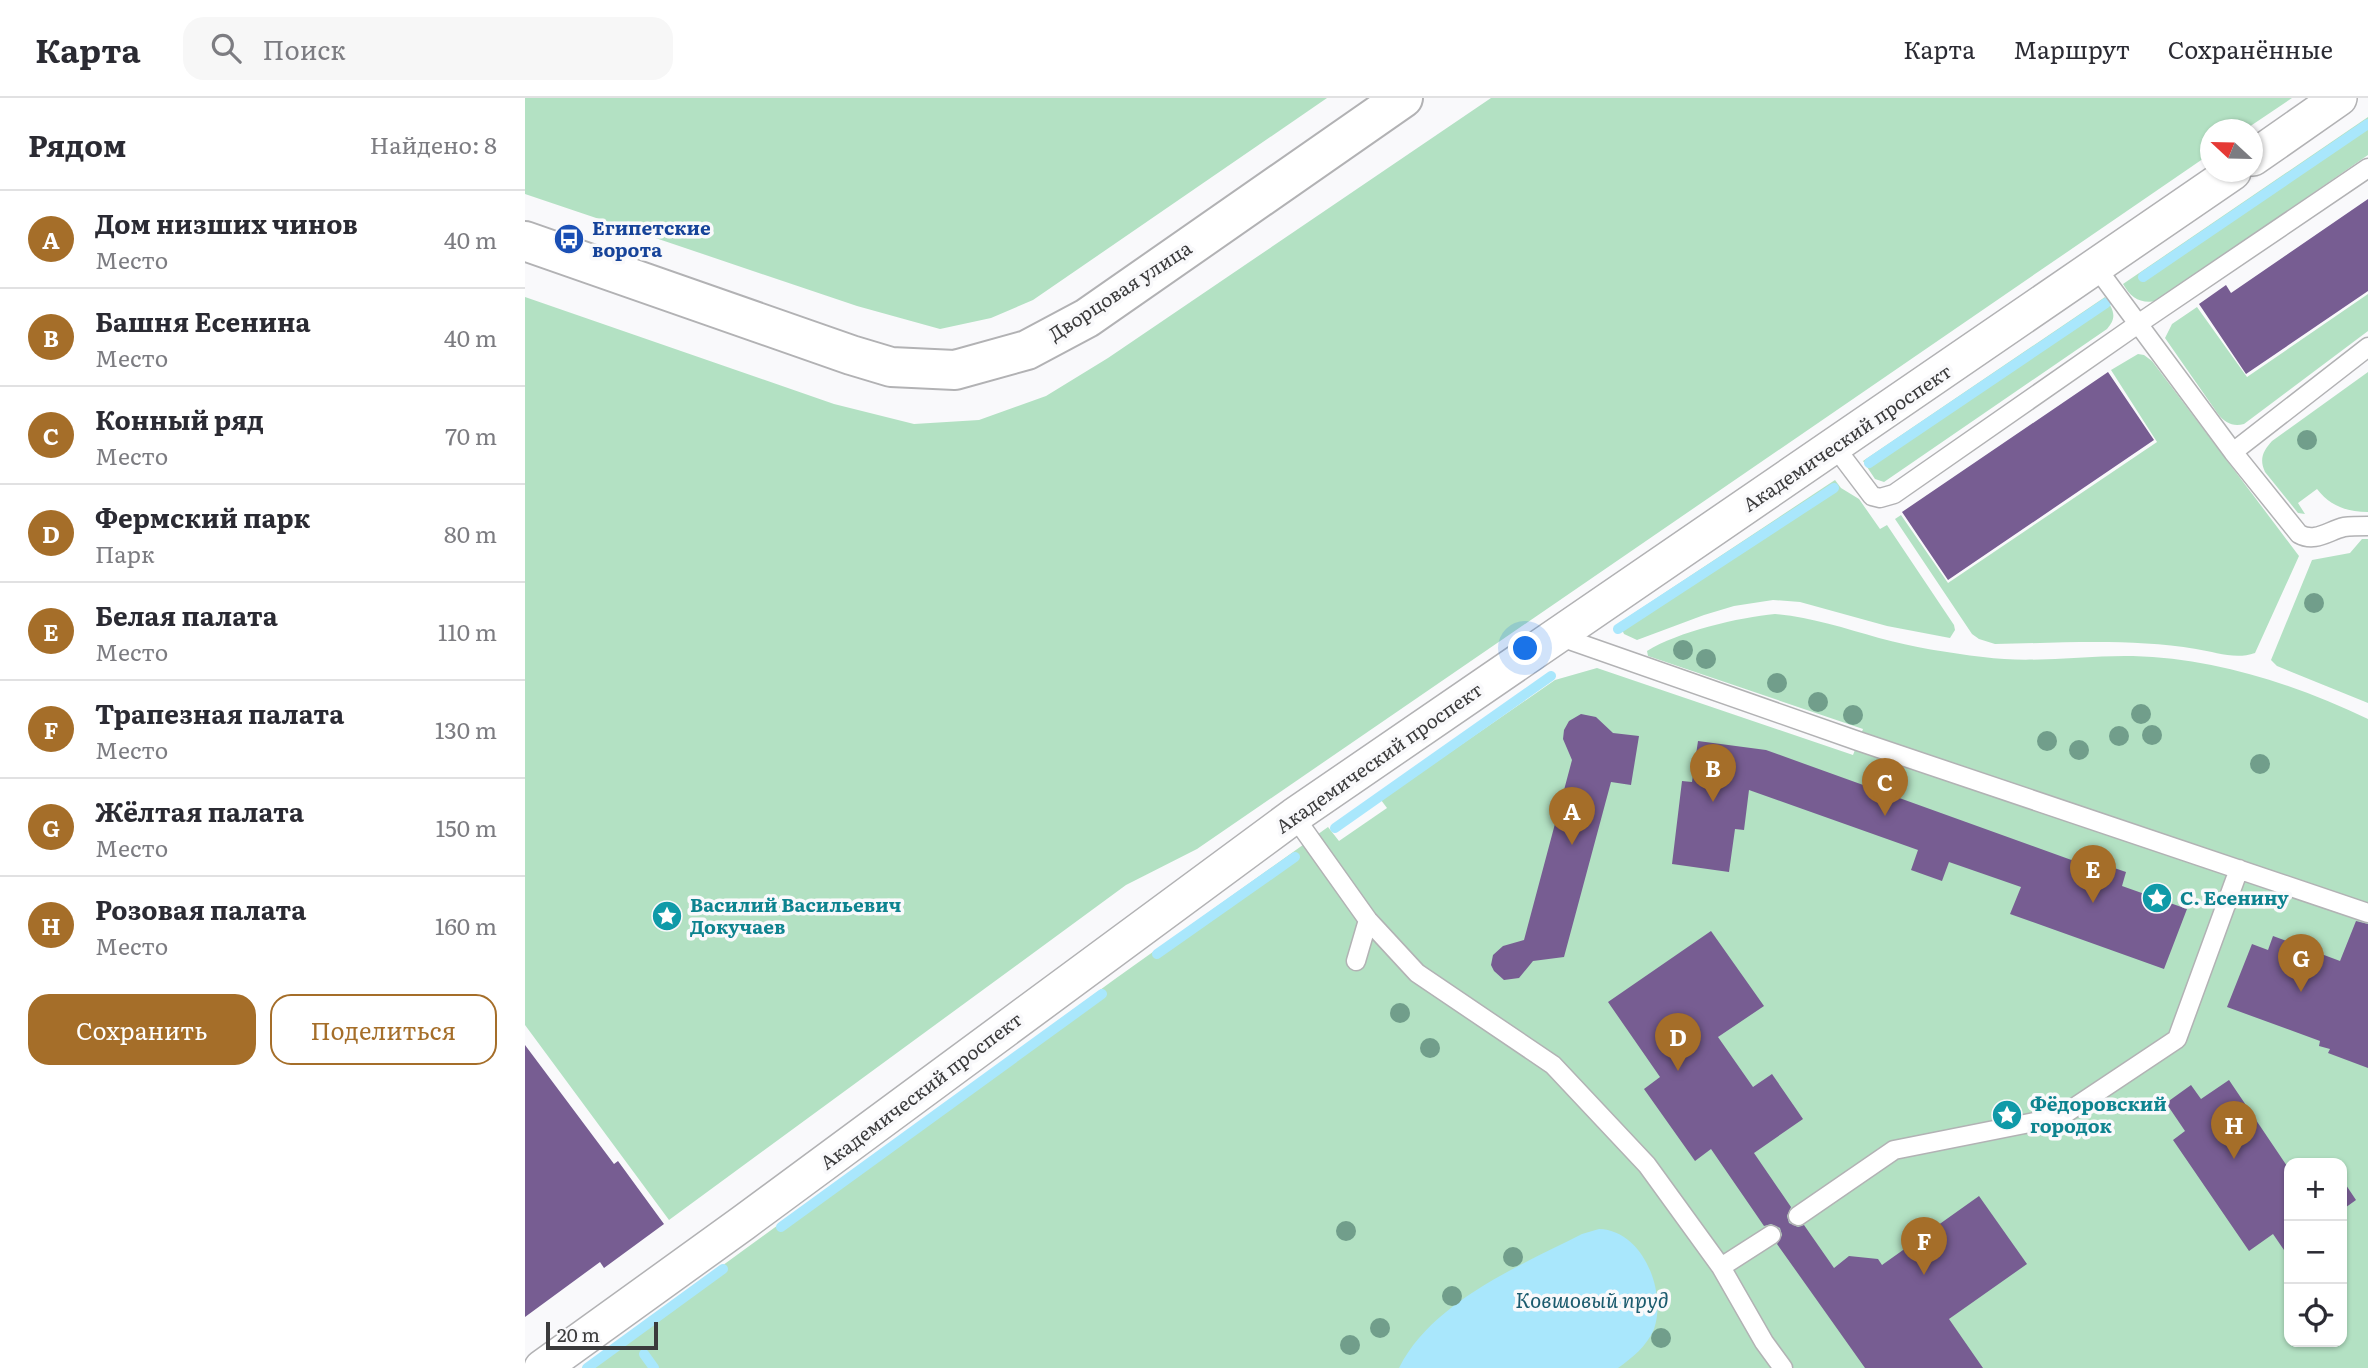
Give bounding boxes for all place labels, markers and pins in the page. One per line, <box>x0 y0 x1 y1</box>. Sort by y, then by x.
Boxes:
place label: Египетские ворота <box>592 213 711 263</box>
bus stop icon: Египетские ворота <box>552 222 586 256</box>
pin: B <box>1690 744 1736 802</box>
pin: C <box>1862 758 1908 816</box>
pin: A <box>1549 787 1595 845</box>
pin: E <box>2070 845 2116 903</box>
place icon: С. Есенину <box>2140 881 2174 915</box>
place label: С. Есенину <box>2180 883 2289 911</box>
place label: Василий Васильевич Докучаев <box>690 890 901 940</box>
place icon: Василий Васильевич Докучаев <box>650 899 684 933</box>
pin: G <box>2278 934 2324 992</box>
pin: D <box>1655 1013 1701 1071</box>
place label: Фёдоровский городок <box>2030 1089 2167 1139</box>
place icon: Фёдоровский городок <box>1990 1098 2024 1132</box>
pin: H <box>2211 1101 2257 1159</box>
pin: F <box>1901 1217 1947 1275</box>

